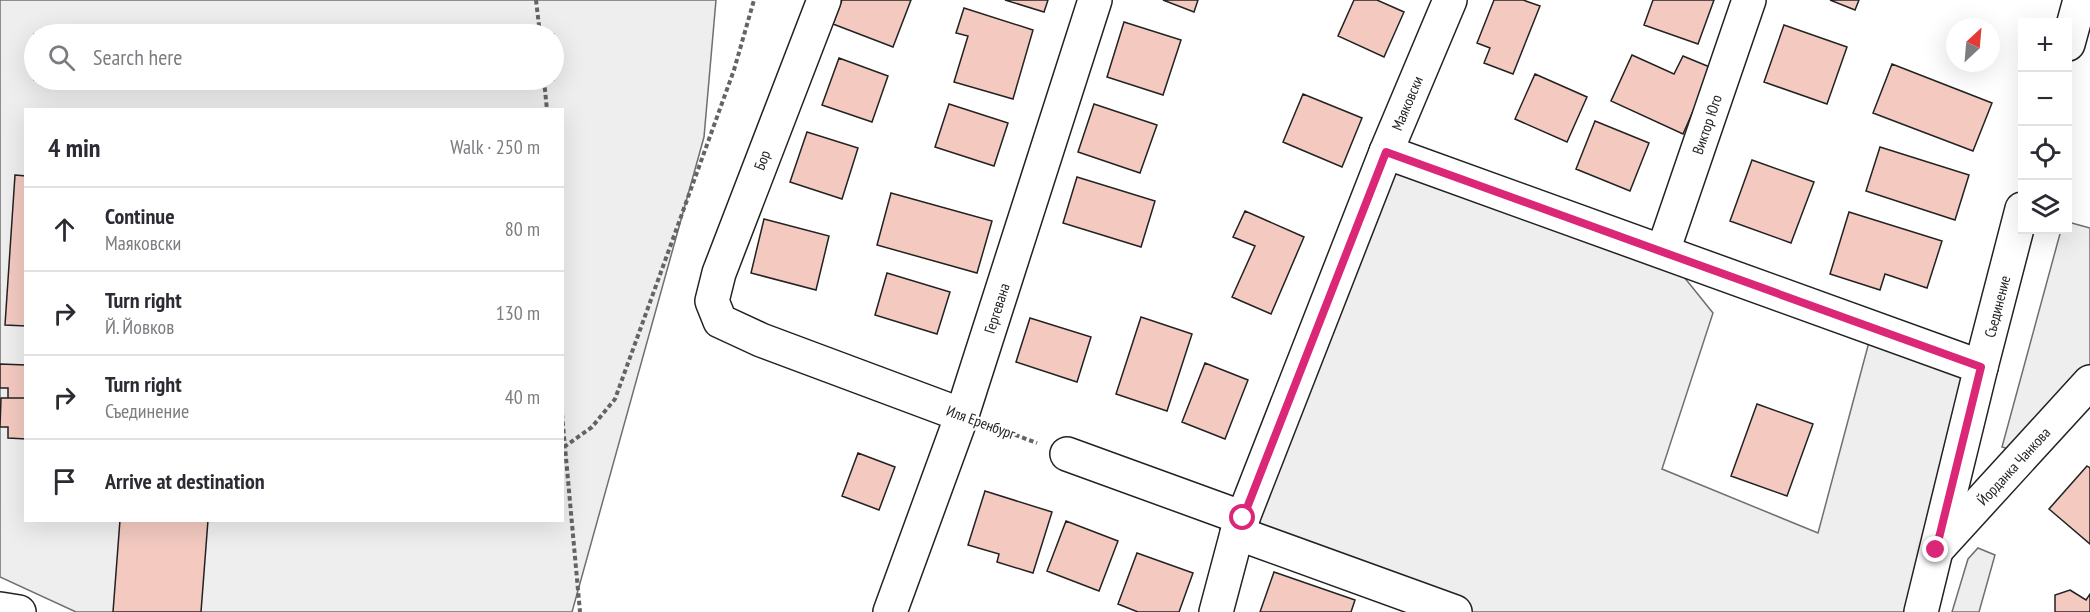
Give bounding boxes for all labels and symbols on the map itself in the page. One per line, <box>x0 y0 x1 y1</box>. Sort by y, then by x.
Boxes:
north arrow <box>1946 18 2000 72</box>
street label: Маяковски <box>1387 73 1427 133</box>
street label: Виктор Юго <box>1687 92 1725 157</box>
street label: Бор <box>750 147 774 173</box>
street label: Съединение <box>1980 273 2014 339</box>
street label: Гергевана <box>979 281 1013 336</box>
street label: Иля Еренбург <box>944 401 1019 443</box>
street label: Йорданка Чанкова <box>1973 423 2054 509</box>
route start <box>1229 504 1255 530</box>
route end <box>1922 536 1948 562</box>

